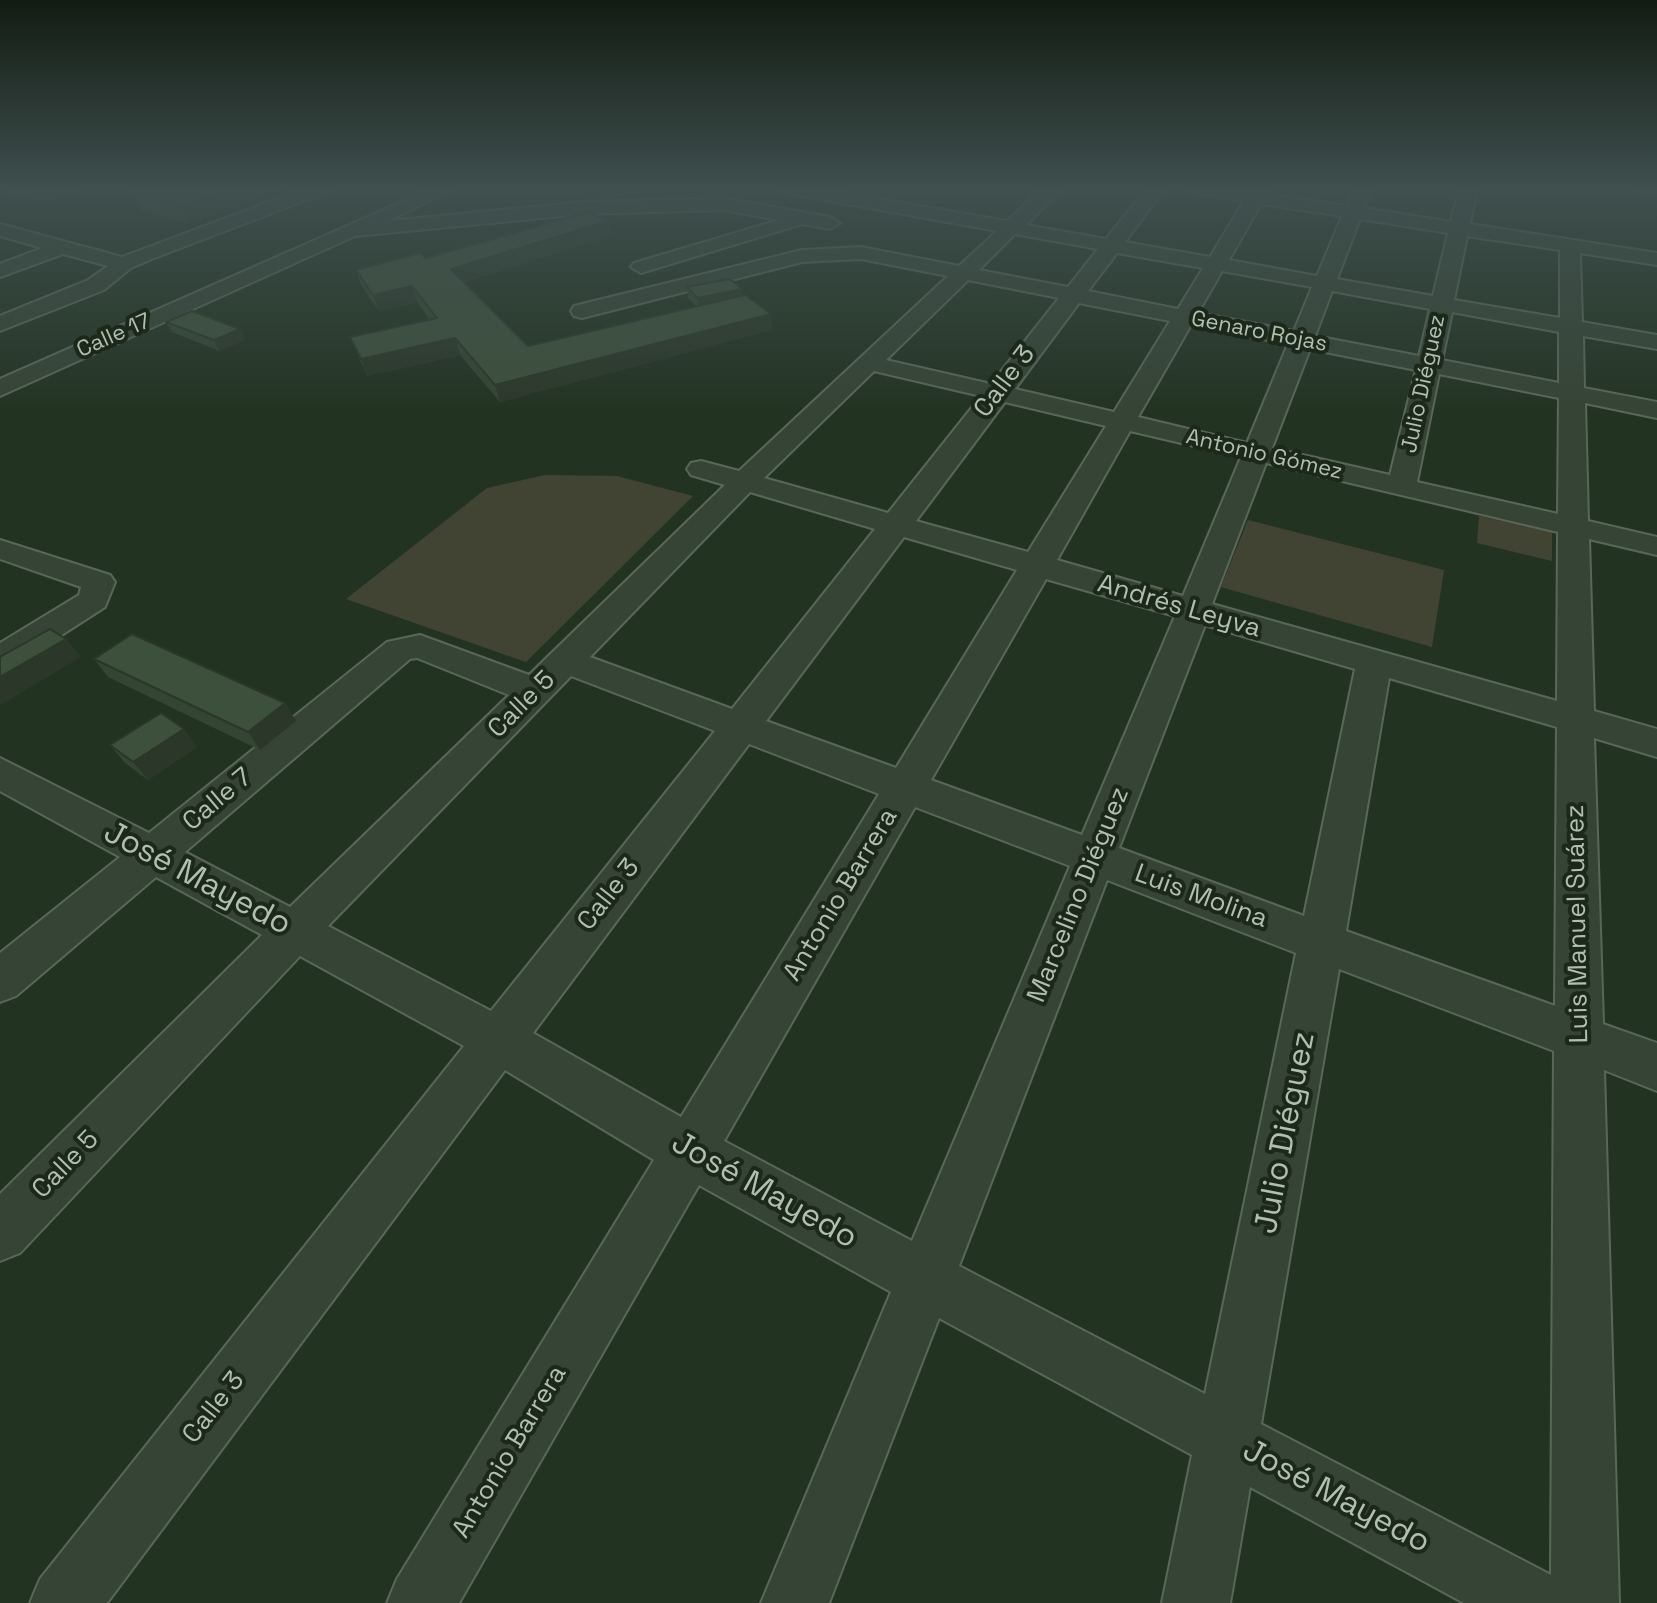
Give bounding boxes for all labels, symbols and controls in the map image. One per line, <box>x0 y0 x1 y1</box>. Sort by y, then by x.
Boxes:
street label: Genaro Rojas <box>1189 306 1329 358</box>
street label: Calle 17 <box>73 308 155 364</box>
street label: Julio Diéguez <box>1396 312 1452 456</box>
street label: Calle 3 <box>968 340 1042 424</box>
street label: Antonio Gómez <box>1183 424 1345 486</box>
street label: Andrés Leyva <box>1094 569 1264 645</box>
street label: Calle 5 <box>482 665 562 745</box>
street label: Calle 7 <box>177 762 259 838</box>
street label: Marcelino Diéguez <box>1022 783 1136 1007</box>
street label: Antonio Barrera <box>777 803 905 987</box>
street label: Luis Manuel Suárez <box>1560 804 1596 1044</box>
street label: José Mayedo <box>97 814 297 944</box>
street label: Calle 3 <box>571 853 647 937</box>
street label: Luis Molina <box>1130 859 1272 935</box>
street label: Julio Diéguez <box>1248 1029 1324 1237</box>
street label: José Mayedo <box>664 1124 864 1258</box>
street label: Calle 5 <box>26 1125 106 1205</box>
street label: Antonio Barrera <box>446 1360 574 1544</box>
street label: Calle 3 <box>176 1366 252 1450</box>
street label: José Mayedo <box>1236 1432 1436 1562</box>

